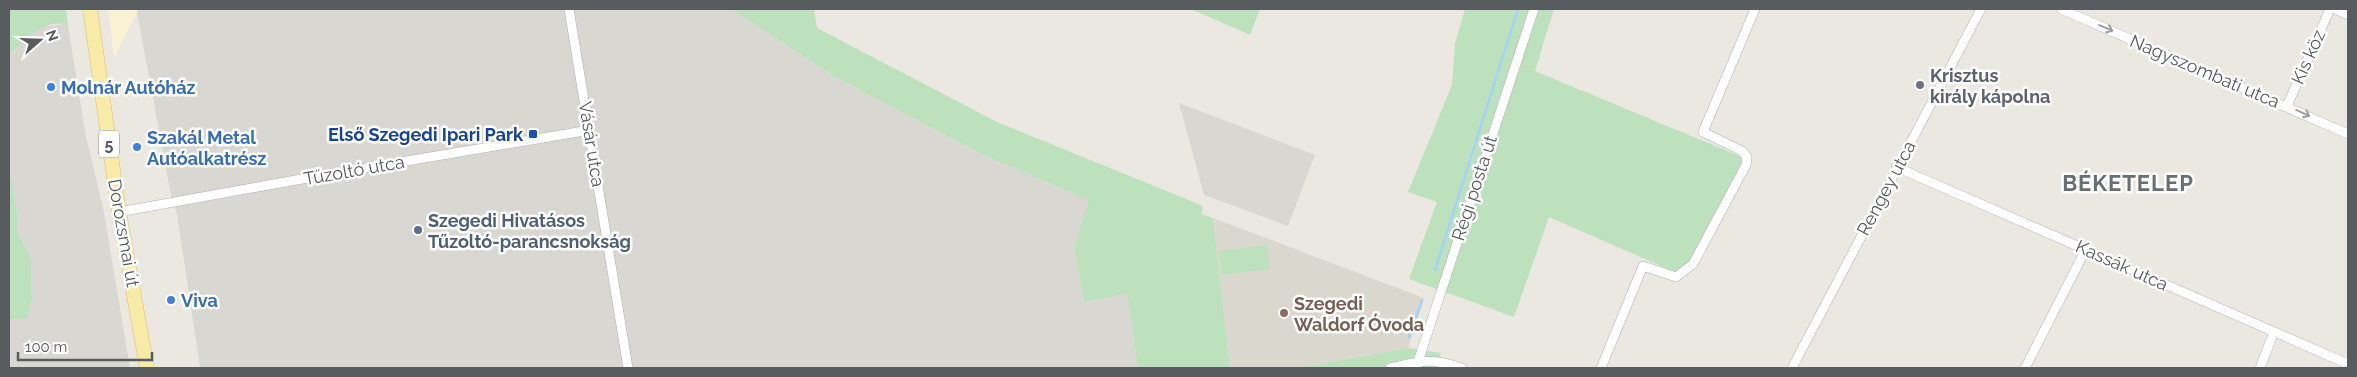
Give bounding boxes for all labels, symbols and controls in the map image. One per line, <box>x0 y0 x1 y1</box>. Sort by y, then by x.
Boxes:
north arrow <box>15 15 65 65</box>
one-way arrow <box>2098 24 2113 33</box>
street label: Kis köz <box>2287 26 2329 87</box>
text: N <box>43 28 62 43</box>
street label: Nagyszombati utca <box>2127 30 2283 112</box>
place label: Krisztus király kápolna <box>1930 65 2050 107</box>
place label: Molnár Autóház <box>61 77 195 98</box>
marker: Krisztus király kápolna <box>1914 79 1926 91</box>
marker: Molnár Autóház <box>45 81 57 93</box>
street label: Vásár utca <box>575 100 609 188</box>
one-way arrow <box>2295 109 2310 119</box>
place label: Első Szegedi Ipari Park <box>328 124 524 145</box>
place label: Szakál Metal Autóalkatrész <box>147 127 266 169</box>
marker: Első Szegedi Ipari Park <box>527 128 539 140</box>
road number: 5 <box>99 130 119 158</box>
street label: Régi posta út <box>1447 133 1501 243</box>
street label: Rengey utca <box>1852 137 1920 239</box>
marker: Szakál Metal Autóalkatrész <box>131 141 143 153</box>
street label: Tűzoltó utca <box>302 151 406 189</box>
district label: BÉKETELEP <box>2062 170 2194 196</box>
street label: Dorozsmai út <box>104 177 144 289</box>
place label: Szegedi Hivatásos Tűzoltó-parancsnokság <box>428 210 631 252</box>
marker: Szegedi Hivatásos Tűzoltó-parancsnokság <box>412 224 424 236</box>
street label: Kassák utca <box>2073 235 2171 295</box>
place label: Viva <box>181 290 218 311</box>
place label: Szegedi Waldorf Óvoda <box>1294 293 1424 335</box>
marker: Viva <box>165 294 177 306</box>
marker: Szegedi Waldorf Óvoda <box>1278 307 1290 319</box>
scale bar <box>18 330 151 362</box>
text: 100 m <box>25 338 67 356</box>

